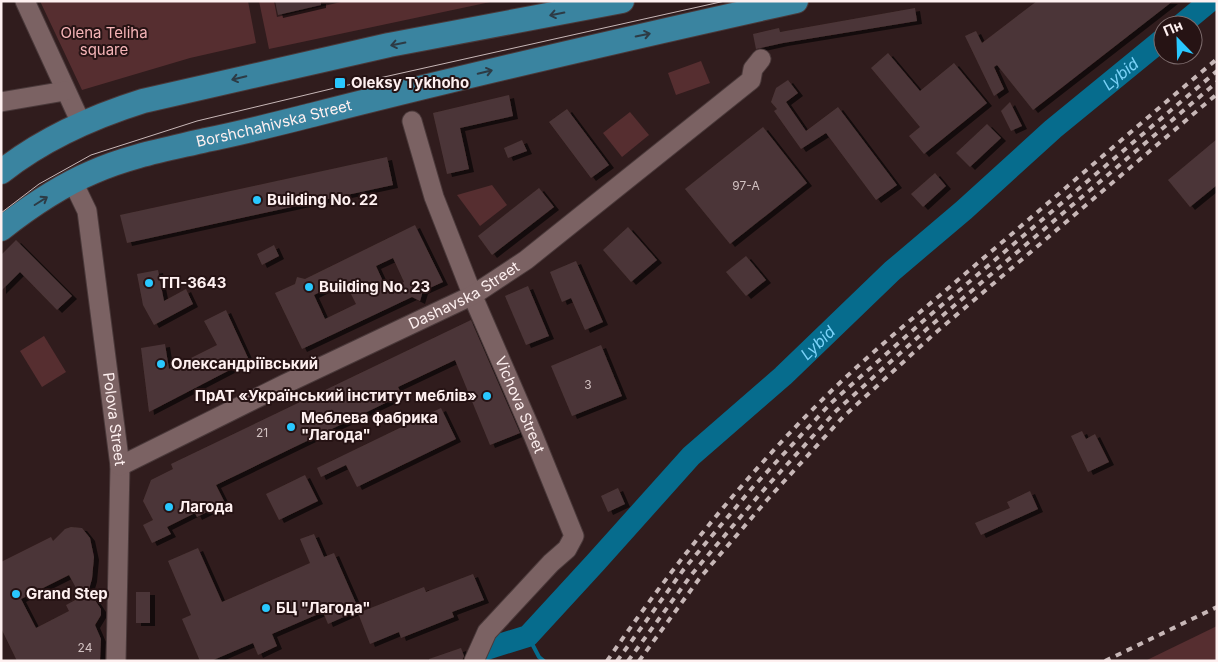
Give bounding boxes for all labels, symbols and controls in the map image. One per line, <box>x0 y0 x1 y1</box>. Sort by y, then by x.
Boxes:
one-way arrow <box>550 9 566 19</box>
north arrow <box>1153 15 1203 65</box>
text: Пн <box>1161 16 1185 39</box>
park label: Olena Teliha square <box>60 23 148 59</box>
one-way arrow <box>634 29 650 39</box>
one-way arrow <box>390 39 406 49</box>
water label: Lybid <box>1098 53 1143 94</box>
one-way arrow <box>476 67 492 76</box>
place label: Oleksy Tykhoho <box>351 73 469 92</box>
one-way arrow <box>231 74 247 83</box>
marker: Oleksy Tykhoho <box>333 76 347 90</box>
street label: Borshchahivska Street <box>194 95 354 151</box>
house number: 97-А <box>732 178 760 193</box>
place label: Building No. 22 <box>267 190 378 209</box>
marker: Building No. 22 <box>251 194 263 206</box>
one-way arrow <box>34 196 48 206</box>
street label: Dashavska Street <box>405 257 523 333</box>
place label: ТП-3643 <box>159 273 226 292</box>
marker: ТП-3643 <box>143 277 155 289</box>
place label: Building No. 23 <box>319 277 430 296</box>
marker: Building No. 23 <box>303 281 315 293</box>
water label: Lybid <box>796 321 839 364</box>
street label: Vichova Street <box>491 353 549 456</box>
place label: Олександріївський <box>171 354 318 373</box>
marker: Олександріївський <box>155 358 167 370</box>
street label: Polova Street <box>99 371 130 467</box>
house number: 3 <box>584 377 592 392</box>
place label: ПрАТ «Український інститут меблів» <box>195 386 477 405</box>
marker: ПрАТ «Український інститут меблів» <box>481 390 493 402</box>
place label: Меблева фабрика "Лагода" <box>301 408 438 444</box>
marker: Меблева фабрика "Лагода" <box>285 421 297 433</box>
house number: 21 <box>256 425 268 440</box>
place label: Лагода <box>179 497 233 516</box>
marker: Лагода <box>163 501 175 513</box>
place label: Grand Step <box>26 584 108 603</box>
marker: Grand Step <box>10 588 22 600</box>
place label: БЦ "Лагода" <box>276 598 371 617</box>
marker: БЦ "Лагода" <box>260 602 272 614</box>
house number: 24 <box>78 640 93 655</box>

